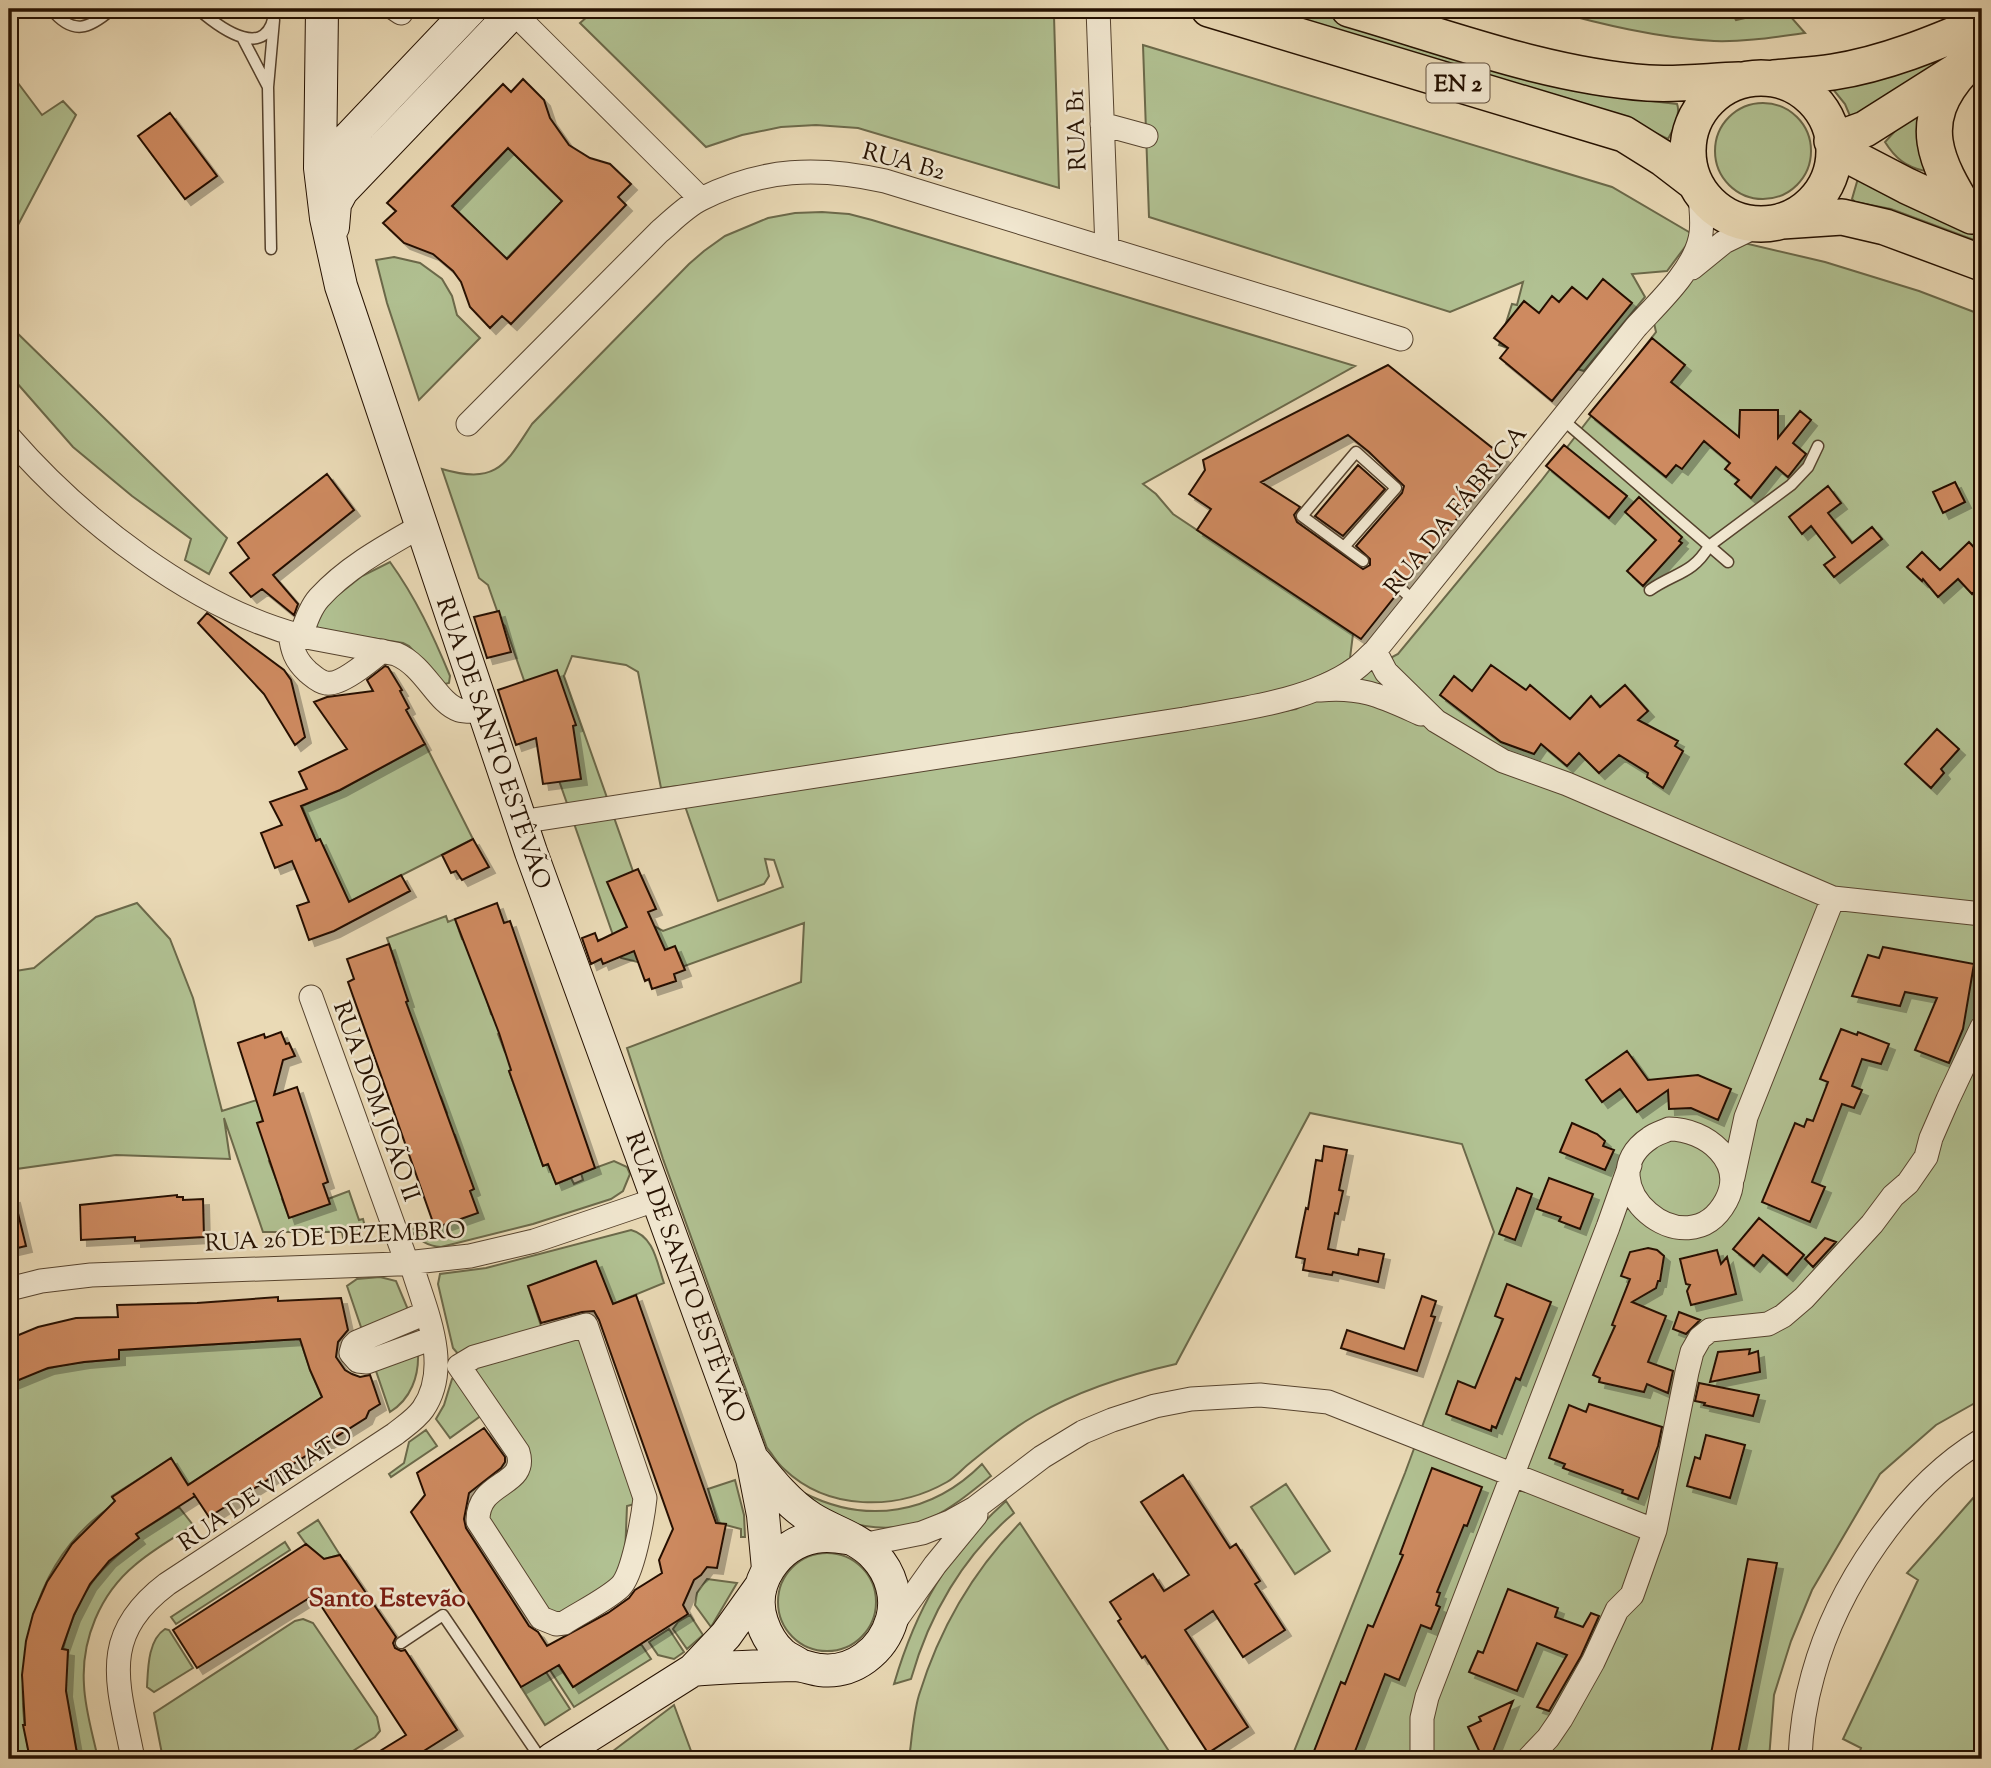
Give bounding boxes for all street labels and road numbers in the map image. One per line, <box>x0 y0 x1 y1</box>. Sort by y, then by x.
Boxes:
road number: EN 2 <box>1426 64 1490 102</box>
street label: RUA B1 <box>1060 88 1096 171</box>
street label: RUA B2 <box>858 136 949 190</box>
street label: RUA DA FÁBRICA <box>1377 418 1536 604</box>
street label: RUA DE SANTO ESTÊVÃO <box>426 593 558 894</box>
street label: RUA DOM JOÃO II <box>323 997 427 1207</box>
street label: RUA DE SANTO ESTÊVÃO <box>616 1128 753 1428</box>
street label: RUA 26 DE DEZEMBRO <box>204 1214 466 1262</box>
street label: RUA DE VIRIATO <box>172 1418 360 1561</box>

